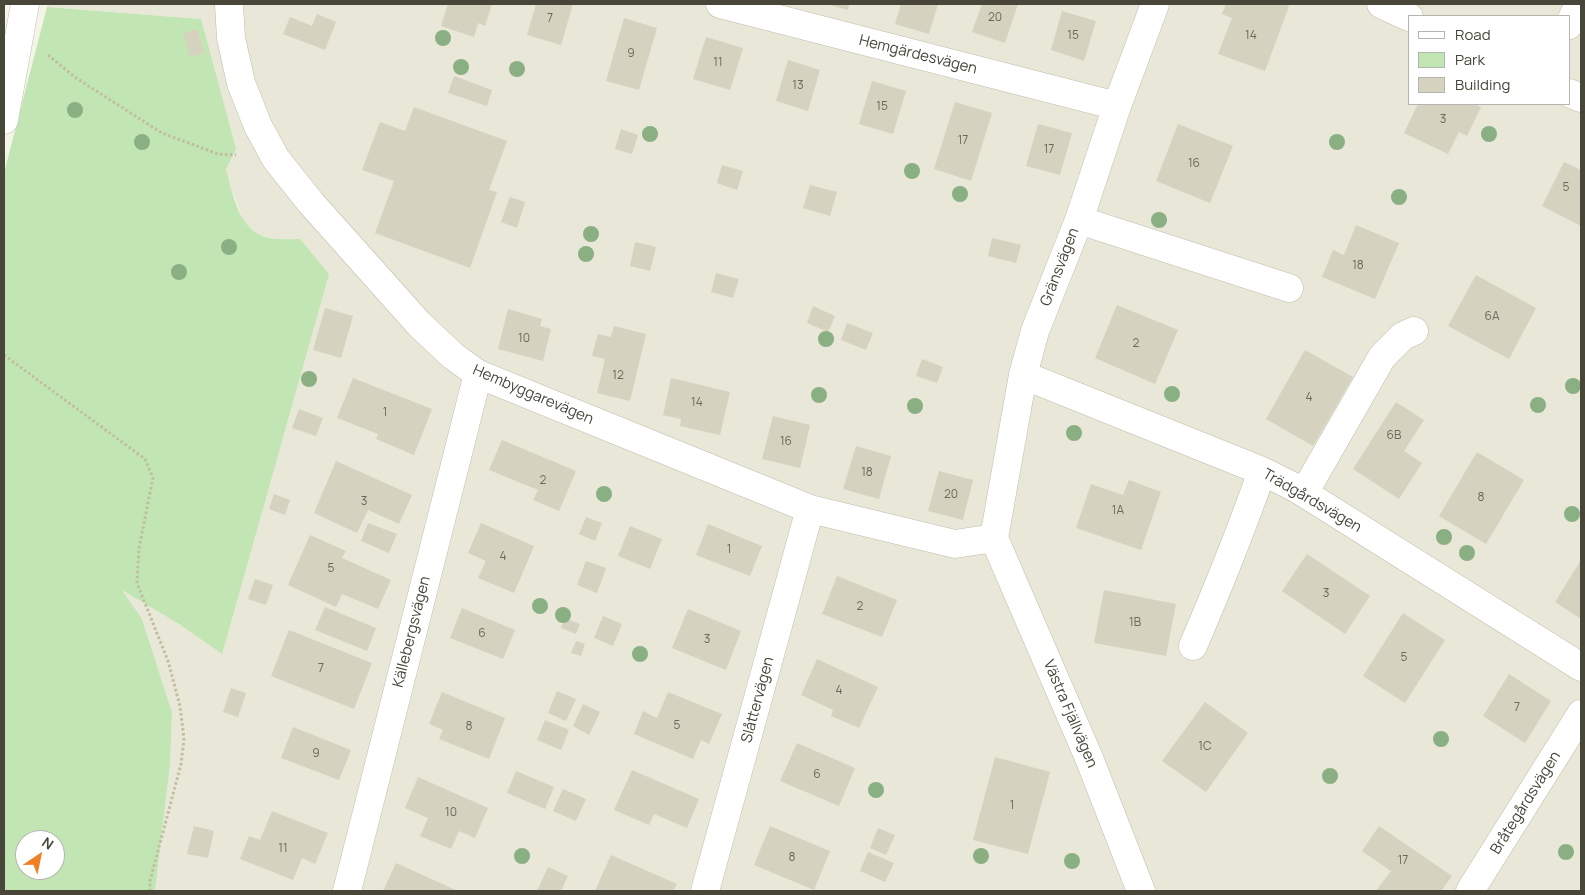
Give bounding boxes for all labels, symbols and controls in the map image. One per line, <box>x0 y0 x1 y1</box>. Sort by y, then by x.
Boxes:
house number: 20 <box>988 11 1002 25</box>
house number: 7 <box>547 12 553 26</box>
legend <box>1408 15 1570 105</box>
text: Road <box>1455 24 1491 45</box>
house number: 15 <box>1067 29 1079 43</box>
house number: 14 <box>1245 29 1257 43</box>
street label: Hemgärdesvägen <box>857 32 979 78</box>
house number: 9 <box>627 47 635 61</box>
text: Park <box>1455 49 1485 70</box>
house number: 11 <box>713 56 723 70</box>
text: Building <box>1455 74 1510 95</box>
house number: 13 <box>792 79 804 93</box>
house number: 15 <box>876 100 888 114</box>
house number: 3 <box>1440 113 1446 127</box>
house number: 17 <box>958 134 968 148</box>
house number: 17 <box>1044 143 1054 157</box>
house number: 16 <box>1188 157 1200 171</box>
house number: 5 <box>1563 181 1569 195</box>
street label: Gränsvägen <box>1037 225 1083 309</box>
house number: 18 <box>1352 259 1364 273</box>
house number: 6A <box>1484 310 1500 324</box>
house number: 10 <box>518 332 530 346</box>
house number: 2 <box>1133 337 1139 351</box>
street label: Hembyggarevägen <box>470 361 596 429</box>
house number: 12 <box>612 369 624 383</box>
house number: 4 <box>1305 391 1313 405</box>
house number: 14 <box>691 396 703 410</box>
house number: 1 <box>383 406 387 420</box>
house number: 6B <box>1387 429 1401 443</box>
house number: 16 <box>780 435 792 449</box>
street label: Trädgårdsvägen <box>1259 465 1365 537</box>
house number: 18 <box>861 466 873 480</box>
house number: 2 <box>540 474 546 488</box>
house number: 20 <box>944 488 958 502</box>
house number: 8 <box>1478 491 1484 505</box>
house number: 3 <box>361 495 367 509</box>
house number: 1A <box>1112 504 1124 518</box>
house number: 1 <box>727 543 731 557</box>
house number: 4 <box>499 550 507 564</box>
house number: 5 <box>328 562 334 576</box>
street label: Källebergsvägen <box>389 574 435 690</box>
house number: 3 <box>1323 587 1329 601</box>
house number: 2 <box>857 600 863 614</box>
house number: 1B <box>1129 616 1141 630</box>
house number: 6 <box>478 627 486 641</box>
house number: 3 <box>704 633 710 647</box>
house number: 5 <box>1401 651 1407 665</box>
street label: Slåttervägen <box>738 655 778 745</box>
street label: Västra Fjällvägen <box>1039 657 1101 771</box>
house number: 7 <box>318 662 324 676</box>
house number: 4 <box>835 684 843 698</box>
house number: 7 <box>1514 701 1520 715</box>
house number: 5 <box>674 719 680 733</box>
house number: 8 <box>466 720 472 734</box>
house number: 1C <box>1198 740 1212 754</box>
house number: 9 <box>312 747 320 761</box>
street label: Bråtegårdsvägen <box>1487 748 1565 858</box>
house number: 6 <box>813 768 821 782</box>
house number: 1 <box>1010 799 1014 813</box>
house number: 10 <box>445 806 457 820</box>
north arrow <box>15 830 65 880</box>
text: N <box>39 832 58 854</box>
house number: 11 <box>278 842 288 856</box>
house number: 8 <box>789 851 795 865</box>
house number: 17 <box>1398 854 1408 868</box>

